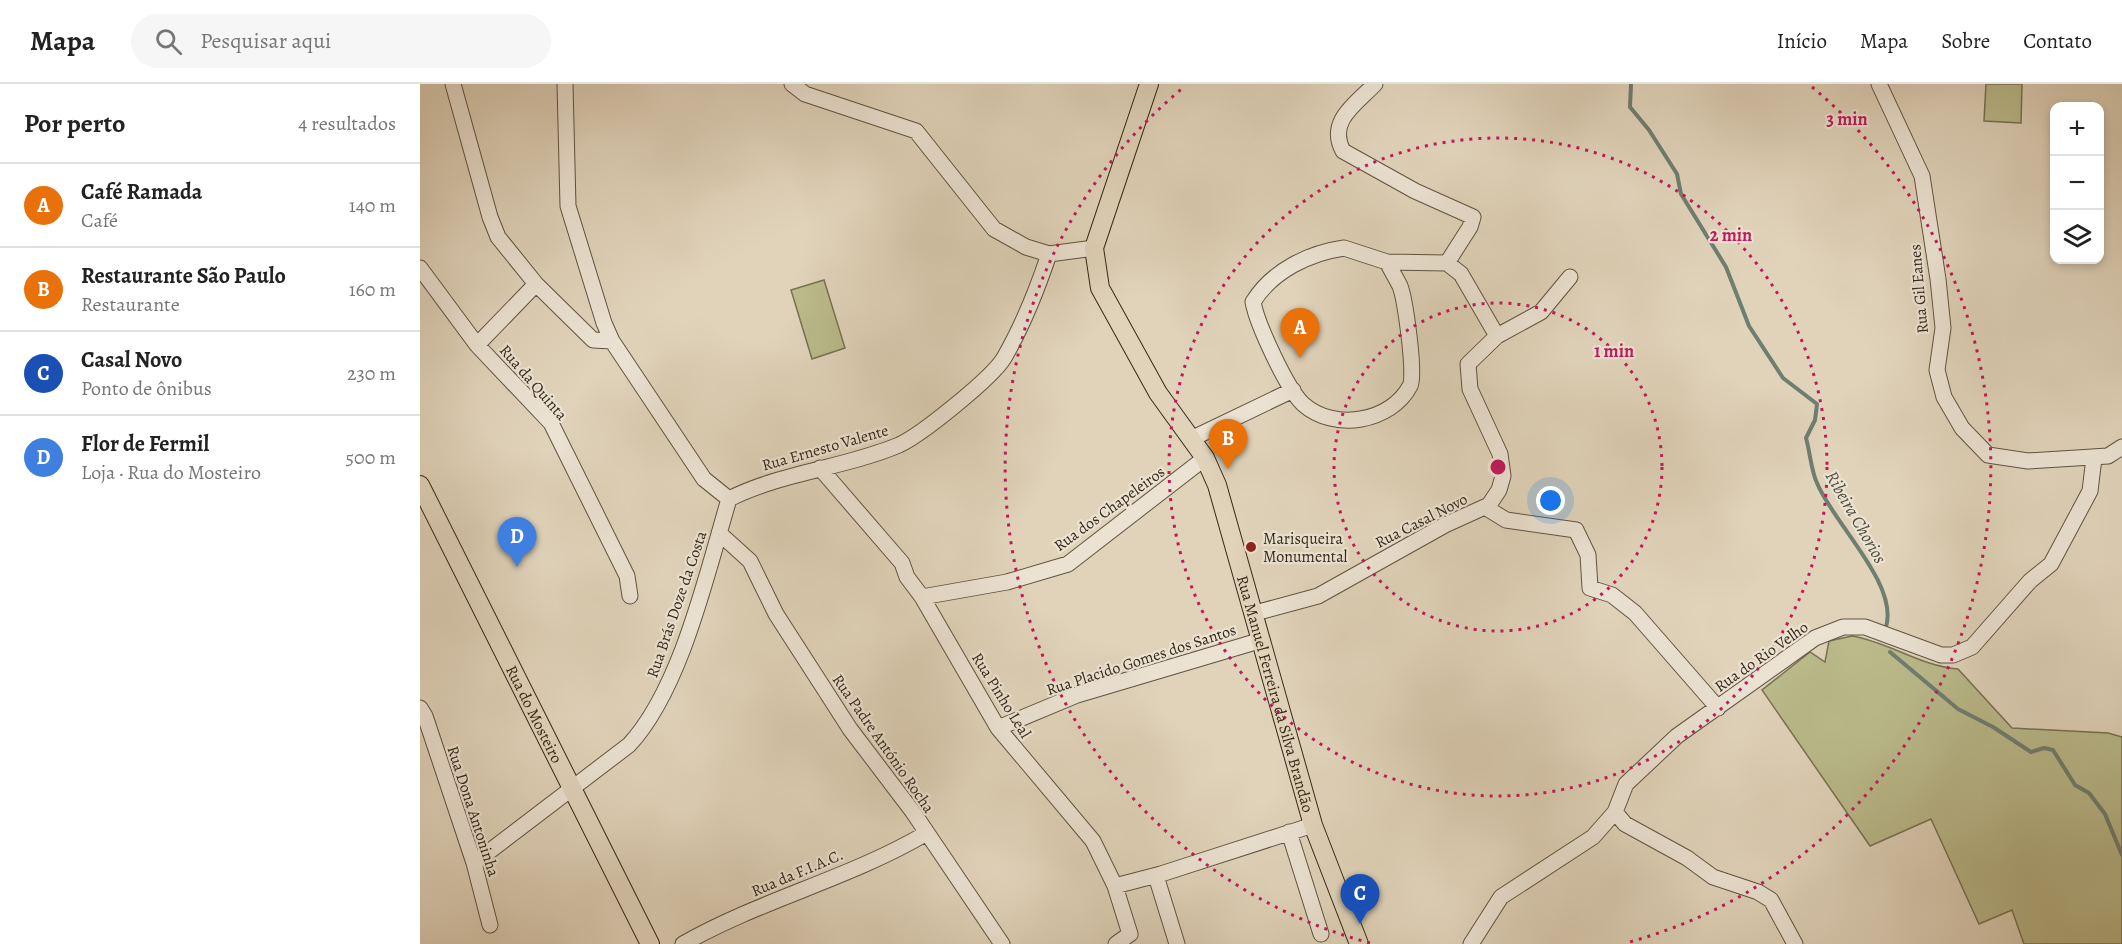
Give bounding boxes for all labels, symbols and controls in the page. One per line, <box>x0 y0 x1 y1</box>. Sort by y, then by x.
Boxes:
search box <box>131 14 551 68</box>
text: Mapa <box>30 22 95 60</box>
icon: search <box>152 25 185 58</box>
text: Pesquisar aqui <box>200 26 331 56</box>
text: Início <box>1777 27 1827 55</box>
text: Mapa <box>1860 27 1908 55</box>
text: Sobre <box>1941 27 1990 55</box>
text: Contato <box>2023 27 2092 55</box>
map controls <box>2050 102 2104 264</box>
button: + <box>2050 102 2104 156</box>
text: Por perto <box>24 106 125 141</box>
text: 3 min <box>1826 107 1868 131</box>
text: 4 resultados <box>298 110 396 137</box>
button: − <box>2050 156 2104 210</box>
text: Café Ramada <box>81 177 202 207</box>
text: A <box>37 192 50 219</box>
text: 140 m <box>349 192 396 219</box>
text: Café <box>81 207 118 234</box>
button: layers <box>2050 210 2104 264</box>
text: 2 min <box>1710 223 1752 247</box>
street label: Rua Gil Eanes <box>1904 243 1934 334</box>
text: Restaurante São Paulo <box>81 261 286 291</box>
text: B <box>37 276 50 303</box>
text: 160 m <box>349 276 396 303</box>
text: Restaurante <box>81 291 180 318</box>
pin: A <box>1280 308 1320 358</box>
text: 1 min <box>1594 339 1634 363</box>
street label: Rua da Quinta <box>494 340 573 426</box>
text: Casal Novo <box>81 345 182 375</box>
text: C <box>37 360 50 387</box>
text: 230 m <box>347 360 396 387</box>
text: Ponto de ônibus <box>81 375 212 402</box>
street label: Rua Ernesto Valente <box>759 419 891 477</box>
pin: B <box>1208 420 1248 469</box>
text: Flor de Fermil <box>81 429 209 459</box>
text: D <box>37 444 50 471</box>
text: 500 m <box>345 444 396 471</box>
centre of rings <box>1488 457 1508 477</box>
text: Loja · Rua do Mosteiro <box>81 459 261 486</box>
street label: Rua dos Chapeleiros <box>1050 461 1170 557</box>
water label: Ribeira Chorios <box>1820 466 1892 568</box>
your location <box>1536 486 1565 515</box>
street label: Rua Casal Novo <box>1372 488 1471 554</box>
pin: D <box>498 518 536 567</box>
street label: Rua Brás Doze da Costa <box>641 527 713 681</box>
place label: Marisqueira Monumental <box>1263 528 1348 568</box>
marker: Marisqueira Monumental <box>1244 540 1258 554</box>
street label: Rua Manuel Ferreira da Silva Brandão <box>1231 573 1319 815</box>
street label: Rua do Rio Velho <box>1710 616 1813 697</box>
street label: Rua Placido Gomes dos Santos <box>1044 619 1239 701</box>
street label: Rua Pinho Leal <box>966 649 1036 742</box>
street label: Rua do Mosteiro <box>500 662 568 767</box>
street label: Rua Padre António Rocha <box>827 670 940 818</box>
street label: Rua Dona Antoninha <box>442 743 505 880</box>
street label: Rua da F.I.A.C. <box>748 844 847 902</box>
pin: C <box>1340 874 1380 924</box>

